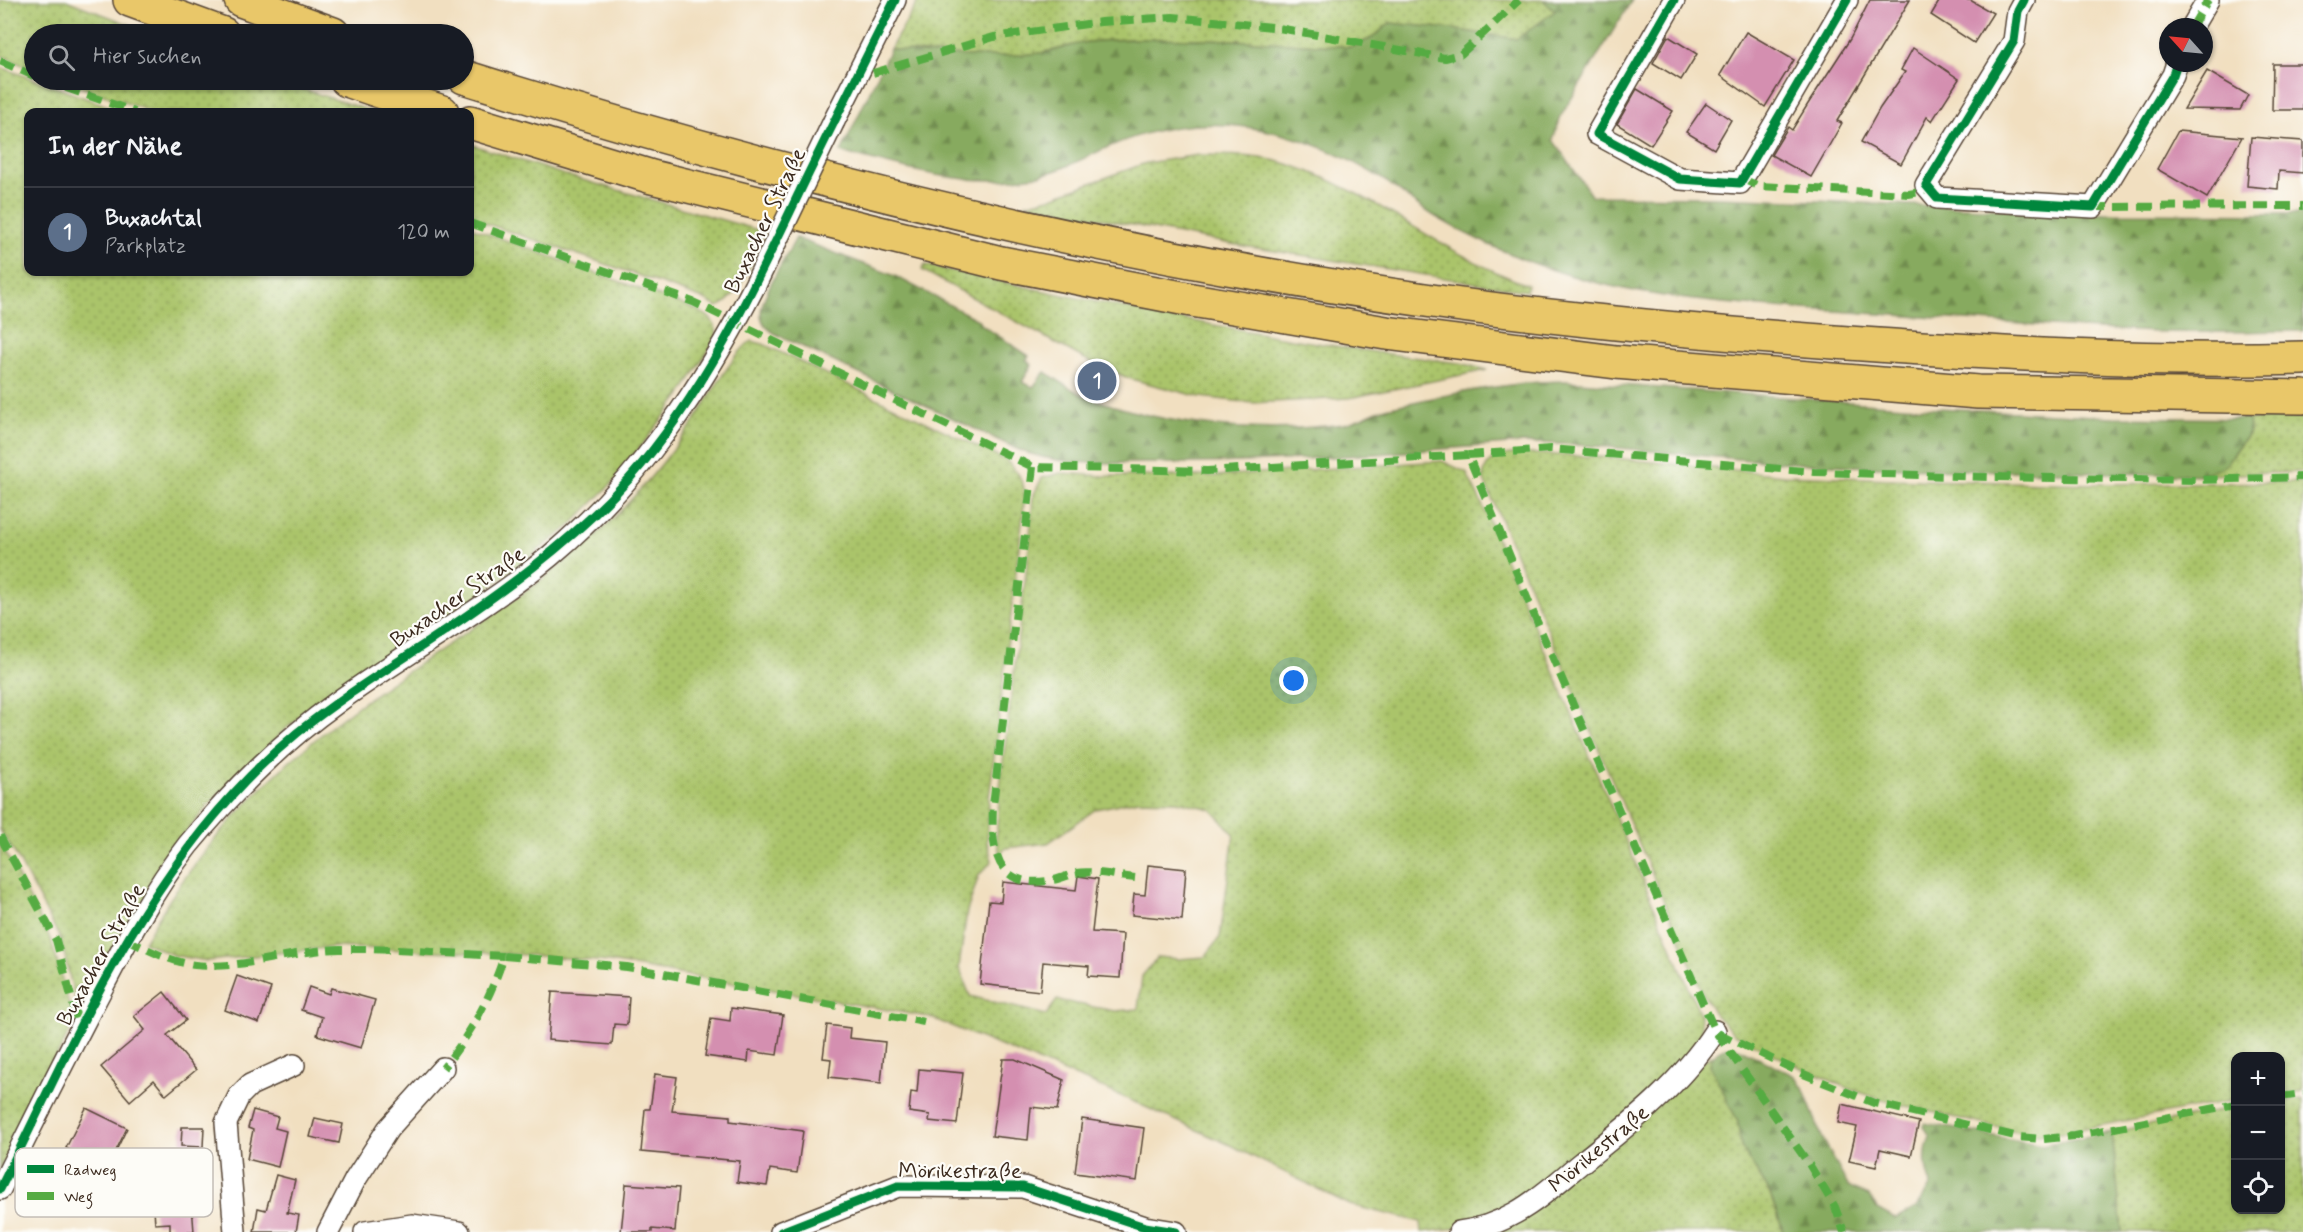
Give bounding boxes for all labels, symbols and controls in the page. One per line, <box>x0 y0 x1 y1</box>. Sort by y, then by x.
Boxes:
north arrow <box>2159 18 2213 72</box>
search box <box>24 24 474 90</box>
icon: search <box>45 41 78 74</box>
text: Hier suchen <box>93 43 202 71</box>
text: In der Nähe <box>48 130 182 164</box>
street label: Buxacher Straße <box>718 143 813 298</box>
text: Buxachtal <box>105 205 202 233</box>
text: 1 <box>63 219 72 246</box>
text: 120 m <box>397 219 450 246</box>
text: Parkplatz <box>105 233 186 260</box>
pin: 1 <box>1078 358 1116 404</box>
street label: Buxacher Straße <box>385 541 531 655</box>
your location <box>1279 666 1308 695</box>
street label: Buxacher Straße <box>51 879 152 1031</box>
map controls <box>2231 1052 2285 1214</box>
button: + <box>2231 1052 2285 1106</box>
street label: Mörikestraße <box>1543 1099 1656 1200</box>
button: − <box>2231 1106 2285 1160</box>
legend <box>15 1148 213 1217</box>
street label: Mörikestraße <box>898 1158 1022 1186</box>
text: Radweg <box>64 1160 116 1181</box>
button: locate <box>2231 1160 2285 1214</box>
text: Weg <box>64 1187 93 1209</box>

